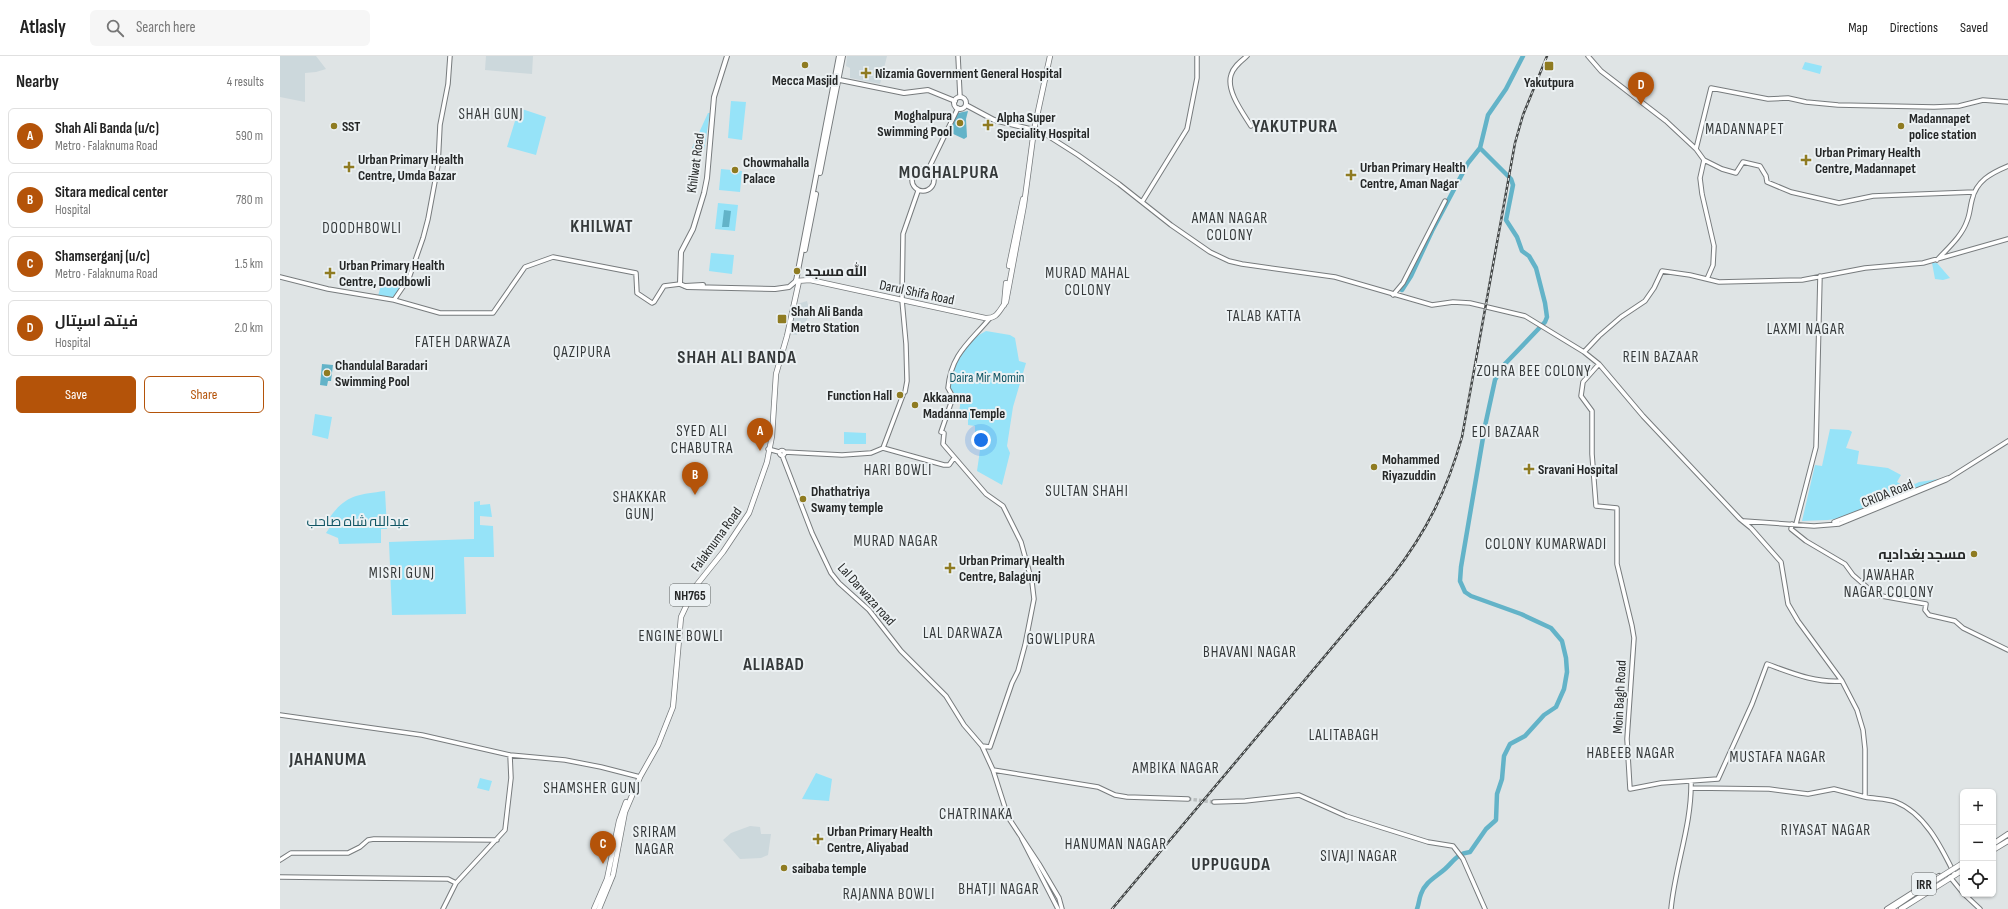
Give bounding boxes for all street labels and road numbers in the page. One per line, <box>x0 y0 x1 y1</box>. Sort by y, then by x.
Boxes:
street label: Khilwat Road <box>683 132 708 194</box>
street label: Darul Shifa Road <box>878 276 956 309</box>
street label: CRIDA Road <box>1859 475 1916 512</box>
street label: Falaknuma Road <box>687 504 746 575</box>
street label: Lal Darwaza road <box>834 560 899 629</box>
road number: NH765 <box>670 584 710 606</box>
street label: Moin Bagh Road <box>1609 660 1630 734</box>
road number: IRR <box>1912 873 1936 895</box>

